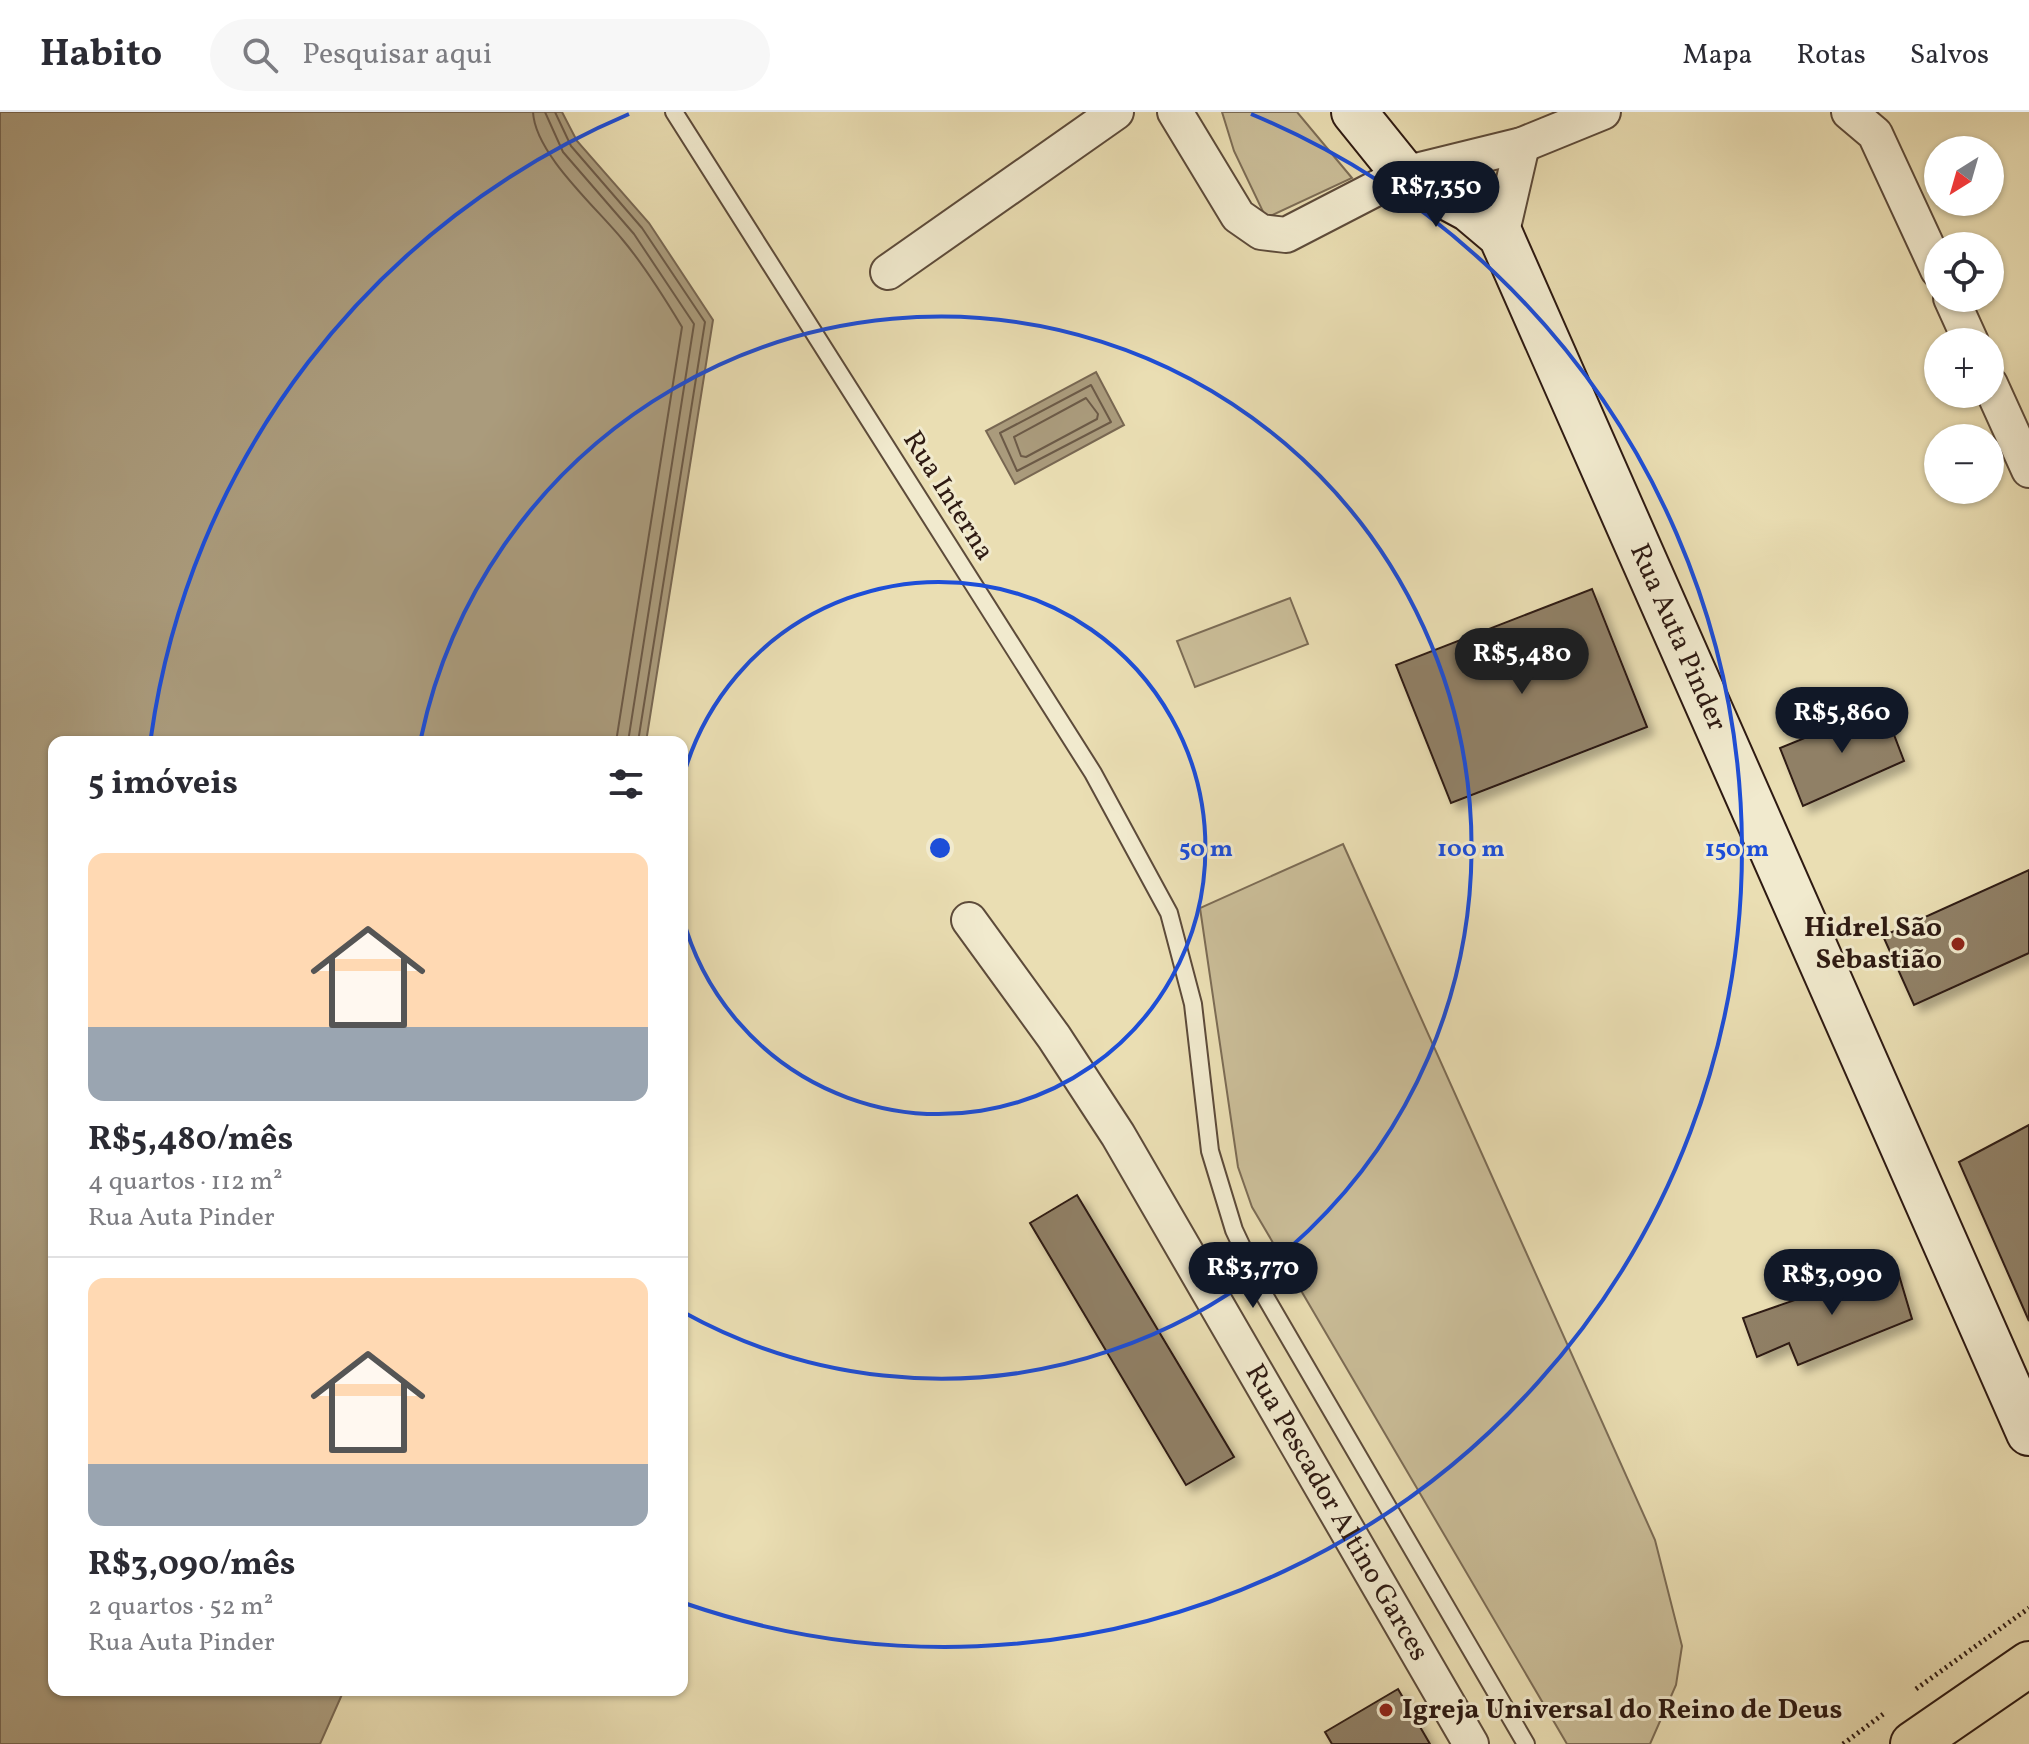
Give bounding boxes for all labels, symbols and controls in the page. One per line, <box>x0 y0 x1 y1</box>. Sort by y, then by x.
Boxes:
search box <box>210 19 770 91</box>
text: Habito <box>40 29 162 82</box>
icon: search <box>238 33 282 77</box>
text: Pesquisar aqui <box>302 34 492 76</box>
text: Mapa <box>1683 36 1753 75</box>
text: Rotas <box>1797 36 1866 75</box>
text: Salvos <box>1910 36 1989 75</box>
north arrow <box>1924 136 2004 216</box>
map controls <box>1924 136 2004 504</box>
pin: R$7,350 <box>1362 161 1510 229</box>
text: R$7,350 <box>1390 169 1482 205</box>
button: locate <box>1924 232 2004 312</box>
button: + <box>1924 328 2004 408</box>
street label: Rua Interna <box>893 424 1003 568</box>
button: − <box>1924 424 2004 504</box>
street label: Rua Auta Pinder <box>1620 537 1737 737</box>
pin: R$5,480 <box>1448 628 1596 696</box>
text: R$5,480 <box>1473 636 1571 672</box>
pin: R$5,860 <box>1768 687 1916 755</box>
text: R$5,860 <box>1793 695 1891 731</box>
text: 5 imóveis <box>88 761 238 808</box>
icon: filters <box>604 762 648 806</box>
text: 50 m <box>1179 833 1233 867</box>
text: 100 m <box>1437 833 1505 867</box>
text: 150 m <box>1705 833 1769 867</box>
centre of rings <box>926 834 954 862</box>
icon: home <box>296 905 440 1049</box>
place label: Hidrel São Sebastião <box>1804 909 1942 980</box>
marker: Hidrel São Sebastião <box>1949 935 1967 953</box>
text: R$5,480/mês <box>88 1117 293 1164</box>
text: 4 quartos · 112 m² <box>88 1164 283 1200</box>
text: Rua Auta Pinder <box>88 1200 275 1236</box>
pin: R$3,770 <box>1179 1242 1327 1310</box>
pin: R$3,090 <box>1758 1249 1906 1317</box>
text: R$3,770 <box>1207 1250 1299 1286</box>
text: R$3,090 <box>1782 1257 1882 1293</box>
icon: home <box>296 1330 440 1474</box>
street label: Rua Pescador Altino Garces <box>1235 1357 1438 1668</box>
text: R$3,090/mês <box>88 1542 296 1589</box>
text: 2 quartos · 52 m² <box>88 1589 273 1625</box>
text: Rua Auta Pinder <box>88 1625 275 1661</box>
place label: Igreja Universal do Reino de Deus <box>1402 1691 1842 1730</box>
marker: Igreja Universal do Reino de Deus <box>1377 1701 1395 1719</box>

